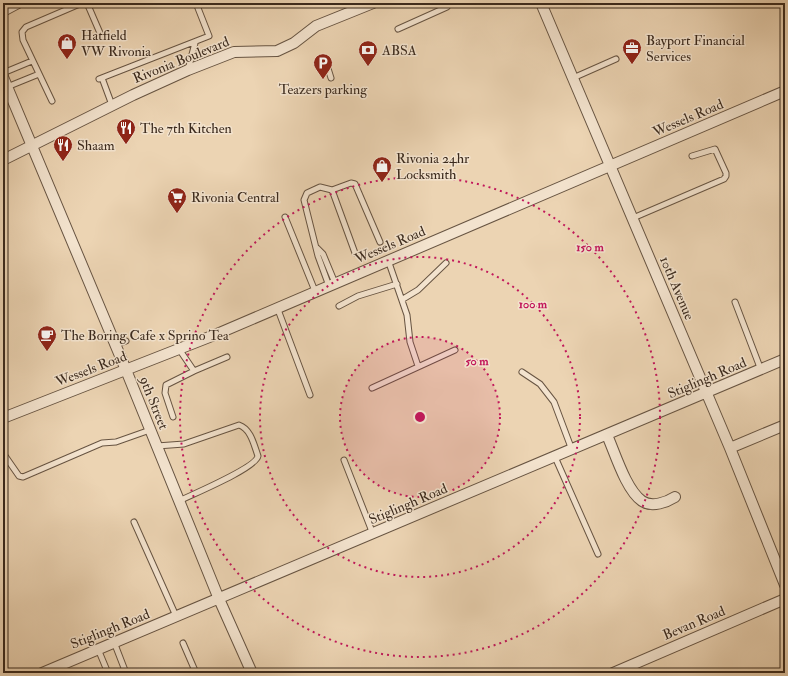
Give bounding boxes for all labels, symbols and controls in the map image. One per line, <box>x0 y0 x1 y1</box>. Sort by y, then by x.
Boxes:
place label: Hatfield VW Rivonia <box>81 27 151 60</box>
shop icon: Hatfield VW Rivonia <box>56 32 78 60</box>
place label: Bayport Financial Services <box>646 32 745 65</box>
street label: Rivonia Boulevard <box>130 33 232 87</box>
office icon: Bayport Financial Services <box>621 37 643 65</box>
bank icon: ABSA <box>357 39 379 67</box>
place label: ABSA <box>381 42 417 59</box>
parking icon: Teazers parking <box>312 52 334 80</box>
place label: Teazers parking <box>279 81 368 99</box>
street label: Wessels Road <box>649 96 726 141</box>
restaurant icon: The 7th Kitchen <box>115 117 137 145</box>
place label: The 7th Kitchen <box>140 120 232 137</box>
restaurant icon: Shaam <box>52 134 74 162</box>
place label: Shaam <box>77 137 115 154</box>
place label: Rivonia 24hr Locksmith <box>396 150 470 183</box>
shop icon: Rivonia 24hr Locksmith <box>371 155 393 183</box>
supermarket icon: Rivonia Central <box>166 186 188 214</box>
place label: Rivonia Central <box>191 189 280 206</box>
street label: Wessels Road <box>351 223 428 268</box>
text: 150 m <box>576 240 604 255</box>
street label: 10th Avenue <box>656 254 698 323</box>
text: 100 m <box>519 297 548 312</box>
cafe icon: The Boring Cafe x Sprino Tea <box>36 324 58 352</box>
place label: The Boring Cafe x Sprino Tea <box>61 327 229 345</box>
street label: Wessels Road <box>52 348 129 391</box>
text: 50 m <box>465 354 489 369</box>
street label: Stiglingh Road <box>665 354 749 402</box>
street label: 9th Street <box>135 373 172 432</box>
centre of rings <box>413 410 427 424</box>
street label: Stiglingh Road <box>366 480 450 528</box>
street label: Bevan Road <box>660 602 728 644</box>
street label: Stiglingh Road <box>68 605 152 653</box>

